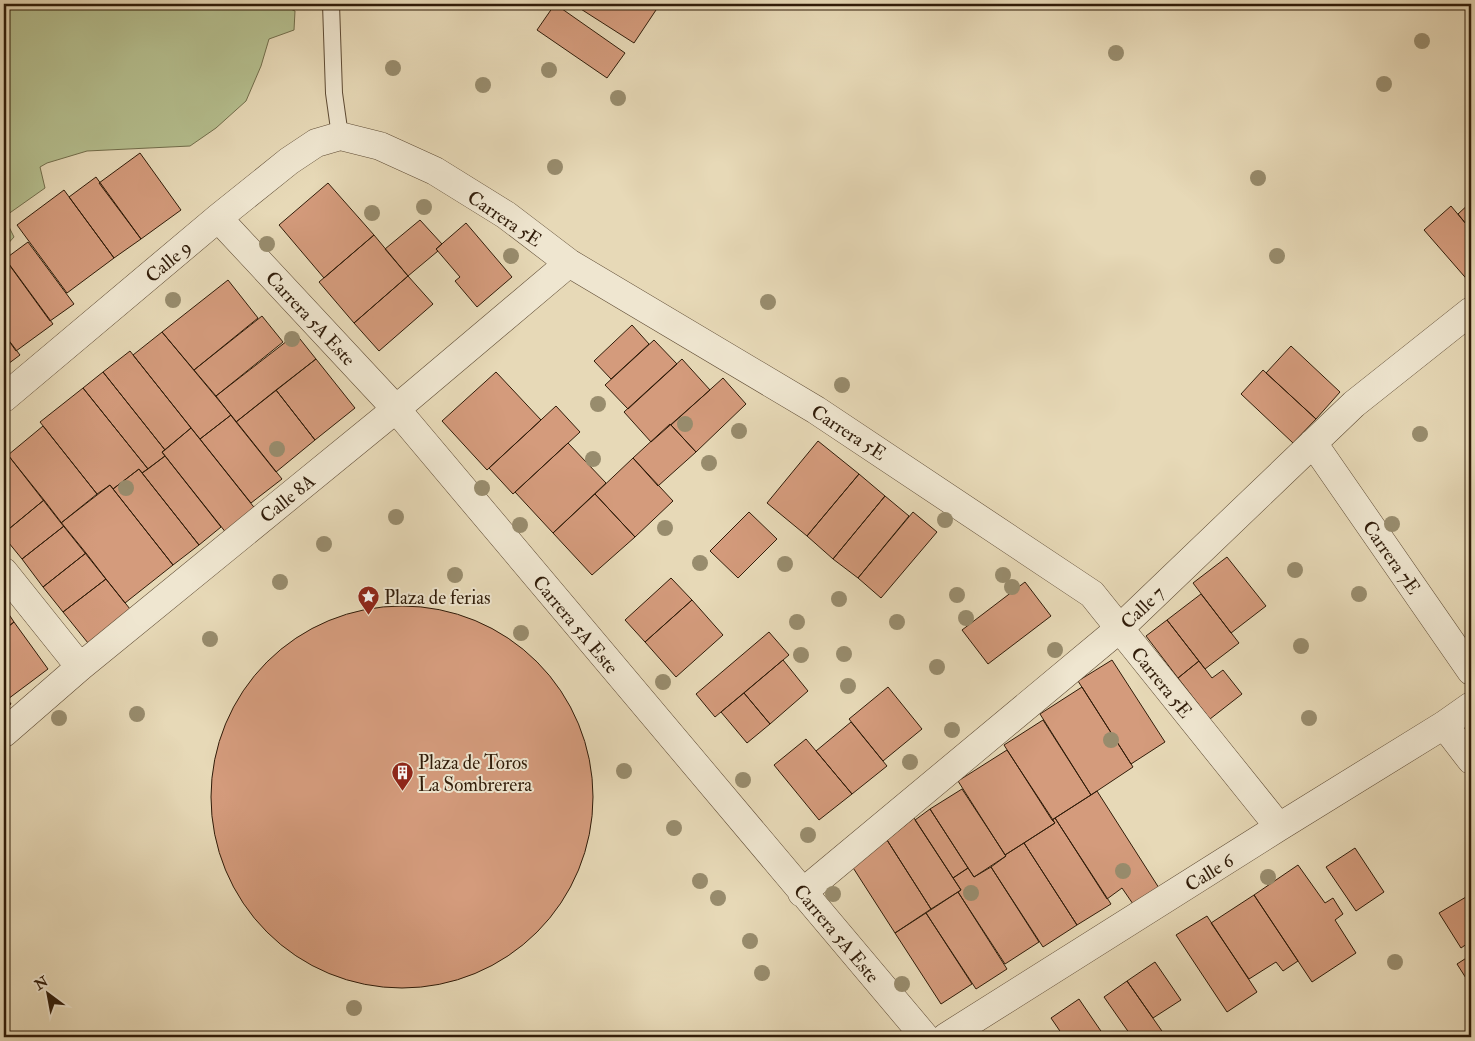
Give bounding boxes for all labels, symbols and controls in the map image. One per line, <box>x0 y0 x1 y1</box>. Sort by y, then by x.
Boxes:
street label: Carrera 5E <box>463 185 546 253</box>
street label: Calle 9 <box>141 236 197 288</box>
street label: Carrera 5A Este <box>260 266 360 371</box>
street label: Carrera 5E <box>806 400 891 466</box>
street label: Calle 8A <box>255 469 320 528</box>
street label: Carrera 7E <box>1357 516 1426 600</box>
street label: Carrera 5A Este <box>527 570 623 679</box>
street label: Calle 7 <box>1116 581 1170 634</box>
place icon: Plaza de ferias <box>356 585 380 616</box>
place label: Plaza de ferias <box>384 586 491 610</box>
street label: Carrera 5E <box>1125 642 1197 723</box>
place label: Plaza de Toros La Sombrerera <box>418 751 532 797</box>
building icon: Plaza de Toros La Sombrerera <box>390 761 414 792</box>
street label: Calle 6 <box>1181 848 1239 897</box>
street label: Carrera 5A Este <box>788 879 884 988</box>
north arrow <box>22 968 72 1018</box>
text: N <box>31 973 52 994</box>

